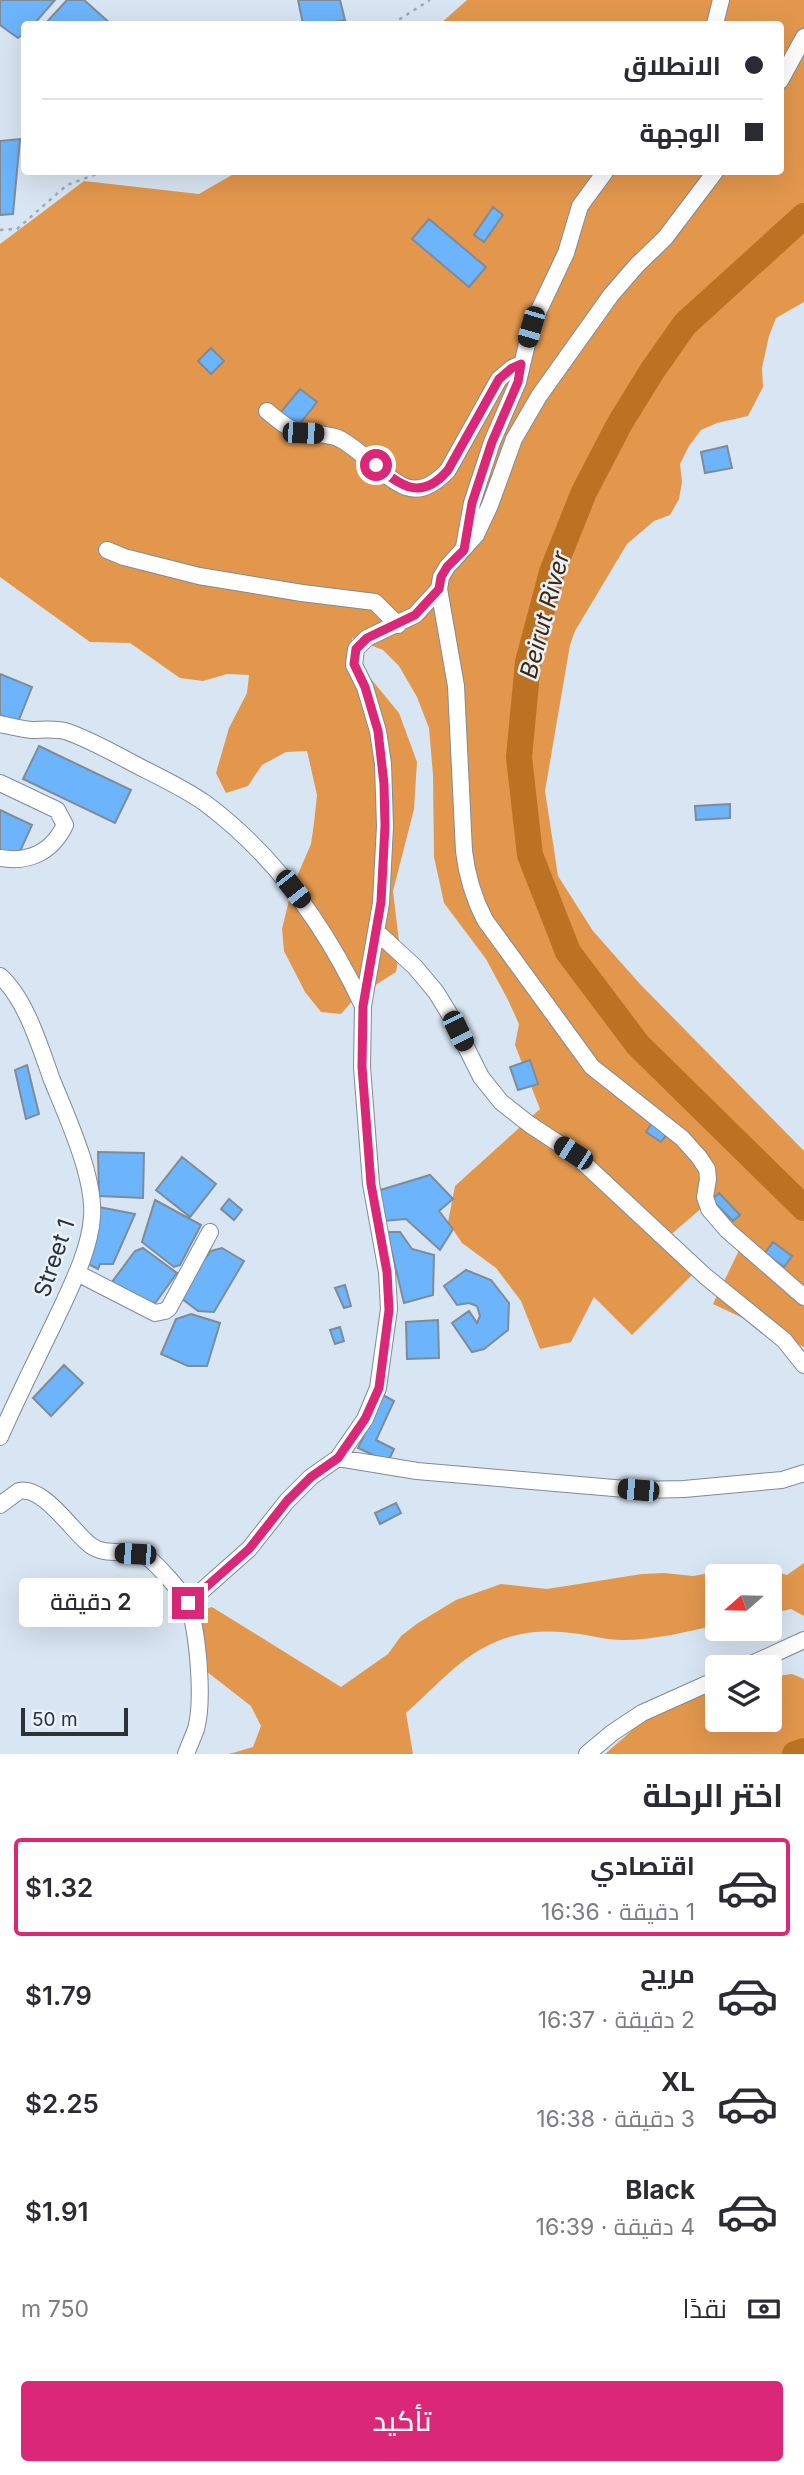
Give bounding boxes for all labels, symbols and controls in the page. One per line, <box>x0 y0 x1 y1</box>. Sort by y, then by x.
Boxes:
text: الانطلاق <box>623 50 721 81</box>
text: الوجهة <box>640 117 721 148</box>
car <box>516 304 547 350</box>
car <box>282 422 325 444</box>
route start <box>360 449 392 481</box>
water label: Beirut River <box>514 547 576 682</box>
car <box>272 866 315 912</box>
car <box>440 1008 477 1054</box>
car <box>550 1133 597 1173</box>
street label: Street 1 <box>28 1215 80 1301</box>
car <box>617 1478 660 1502</box>
car <box>114 1542 157 1566</box>
north arrow <box>705 1564 782 1642</box>
map controls <box>705 1564 782 1732</box>
callout: 2 دقيقة <box>20 1578 164 1628</box>
route end <box>172 1587 204 1619</box>
text: 2 دقيقة <box>50 1588 132 1616</box>
button: layers <box>705 1655 782 1732</box>
scale bar <box>21 1705 128 1737</box>
text: 50 m <box>32 1708 78 1731</box>
text: اختر الرحلة <box>642 1776 783 1815</box>
text: اقتصادي <box>590 1850 695 1881</box>
icon: car <box>716 1856 779 1919</box>
text: $1.32 <box>25 1872 93 1903</box>
text: 1 دقيقة · 16:36 <box>541 1898 695 1926</box>
text: مريح <box>640 1958 695 1989</box>
icon: car <box>716 1964 779 2027</box>
text: $1.79 <box>25 1980 92 2011</box>
text: 2 دقيقة · 16:37 <box>538 2006 695 2034</box>
text: XL <box>661 2066 695 2097</box>
icon: car <box>716 2072 779 2135</box>
text: $2.25 <box>25 2088 99 2119</box>
text: 3 دقيقة · 16:38 <box>536 2105 695 2133</box>
text: Black <box>625 2174 695 2205</box>
icon: car <box>716 2180 779 2243</box>
text: $1.91 <box>25 2196 89 2227</box>
text: 4 دقيقة · 16:39 <box>536 2213 695 2241</box>
icon: cash <box>745 2290 783 2328</box>
text: نقدًا <box>683 2293 727 2324</box>
text: 750 m <box>21 2295 89 2323</box>
button: تأكيد <box>21 2381 783 2461</box>

